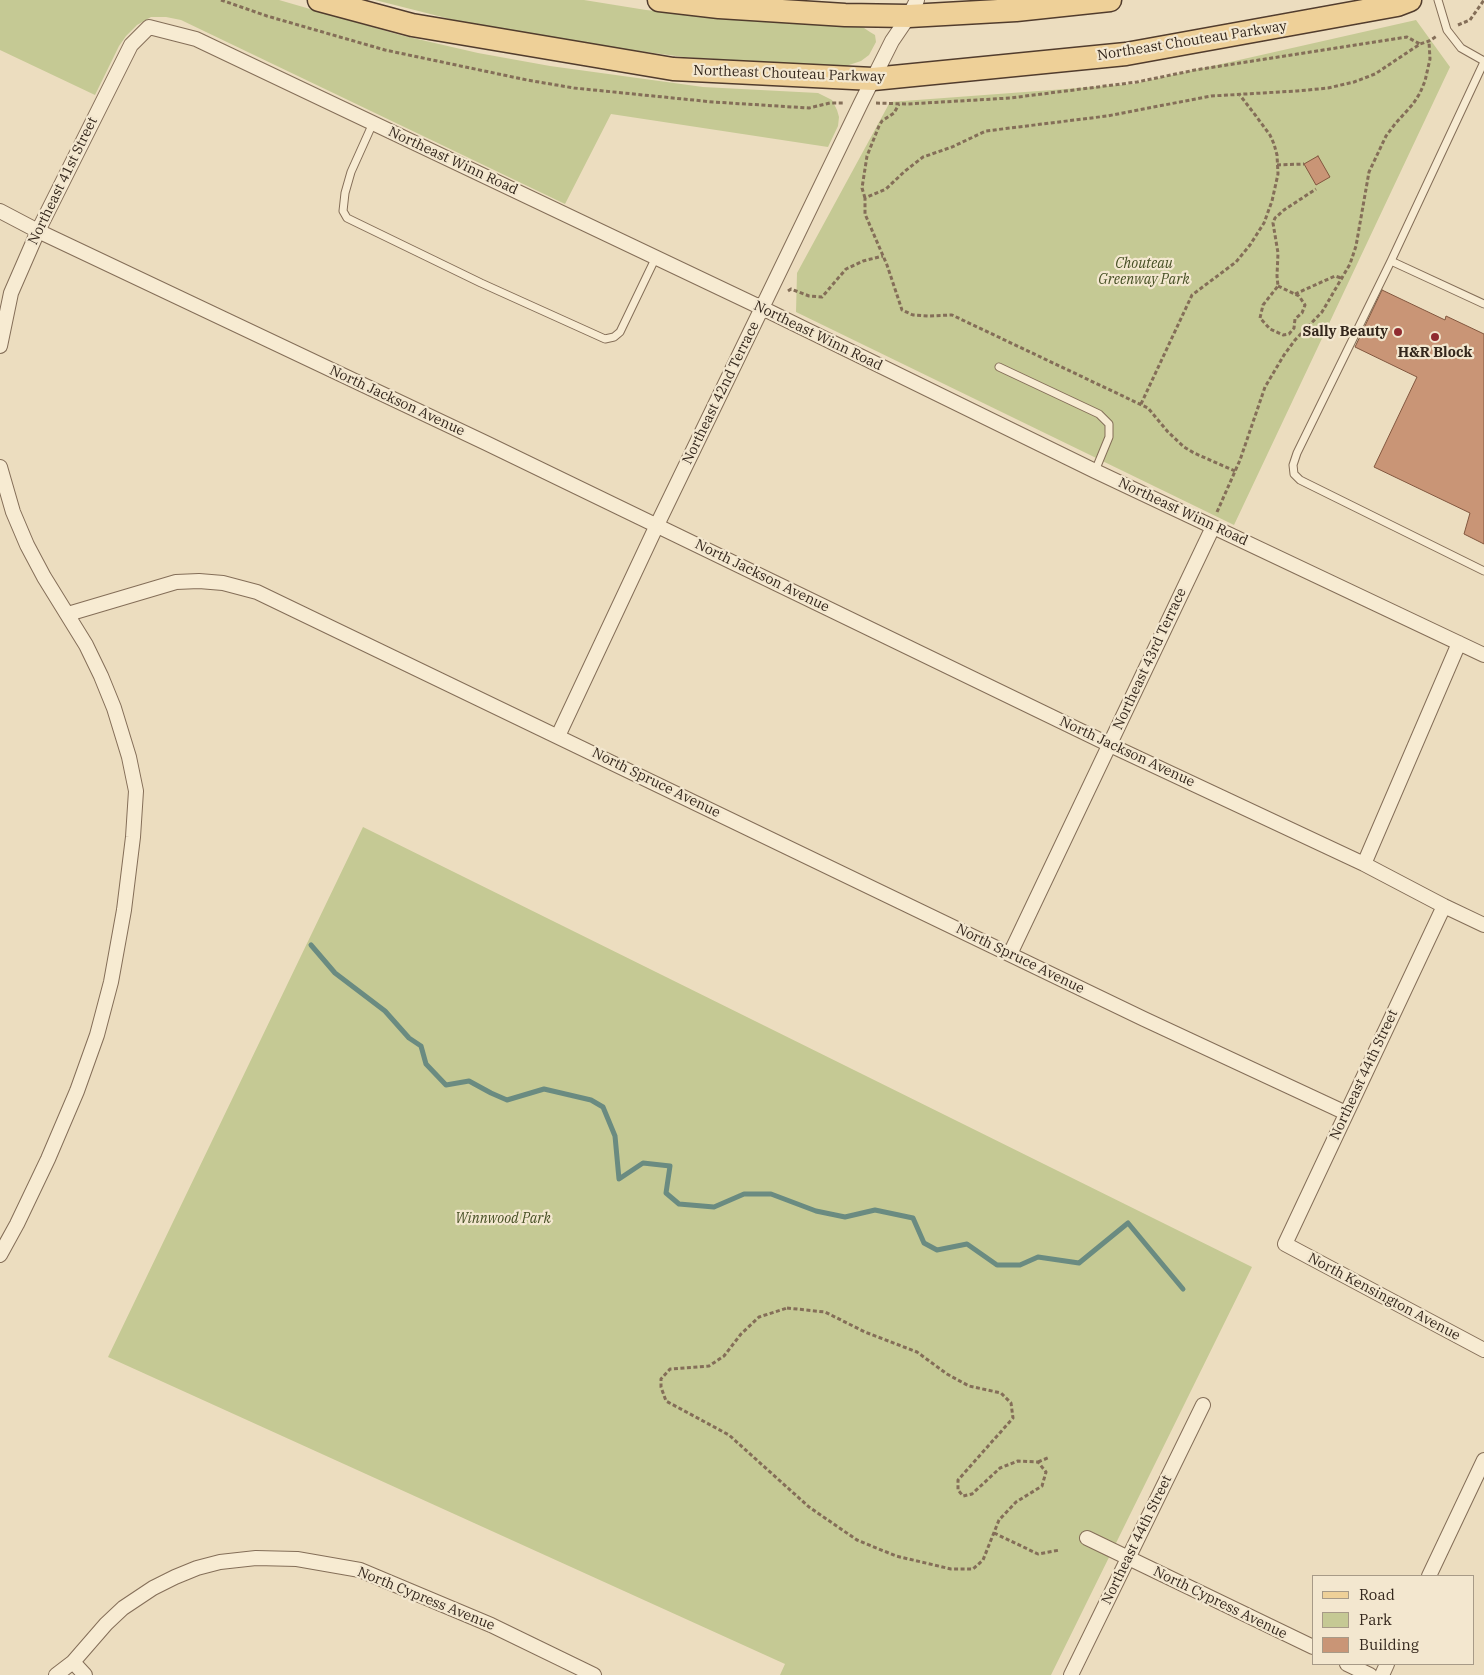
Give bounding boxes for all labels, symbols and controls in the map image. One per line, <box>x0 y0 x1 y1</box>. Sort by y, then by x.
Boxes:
street label: Northeast Chouteau Parkway <box>1096 18 1288 64</box>
street label: Northeast Chouteau Parkway <box>693 62 885 86</box>
street label: Northeast 41st Street <box>25 114 101 248</box>
street label: Northeast Winn Road <box>385 124 521 198</box>
park label: Chouteau Greenway Park <box>1098 256 1190 288</box>
street label: Northeast Winn Road <box>751 297 885 375</box>
street label: Northeast 42nd Terrace <box>679 319 763 467</box>
place label: Sally Beauty <box>1303 324 1388 340</box>
marker: Sally Beauty <box>1392 326 1404 338</box>
marker: H&R Block <box>1429 331 1441 343</box>
place label: H&R Block <box>1398 345 1472 361</box>
street label: North Jackson Avenue <box>327 362 467 440</box>
street label: Northeast Winn Road <box>1115 475 1251 549</box>
street label: North Jackson Avenue <box>692 536 832 616</box>
street label: Northeast 43rd Terrace <box>1110 586 1190 732</box>
street label: North Jackson Avenue <box>1057 713 1197 791</box>
street label: North Spruce Avenue <box>589 745 723 821</box>
street label: North Spruce Avenue <box>953 921 1087 997</box>
street label: Northeast 44th Street <box>1326 1007 1402 1143</box>
park label: Winnwood Park <box>455 1211 551 1227</box>
street label: North Kensington Avenue <box>1305 1250 1463 1344</box>
street label: Northeast 44th Street <box>1098 1473 1176 1607</box>
street label: North Cypress Avenue <box>1150 1563 1290 1643</box>
street label: North Cypress Avenue <box>355 1564 497 1634</box>
legend <box>1312 1575 1474 1665</box>
text: Road <box>1359 1585 1395 1604</box>
text: Park <box>1359 1610 1392 1629</box>
text: Building <box>1359 1635 1419 1654</box>

